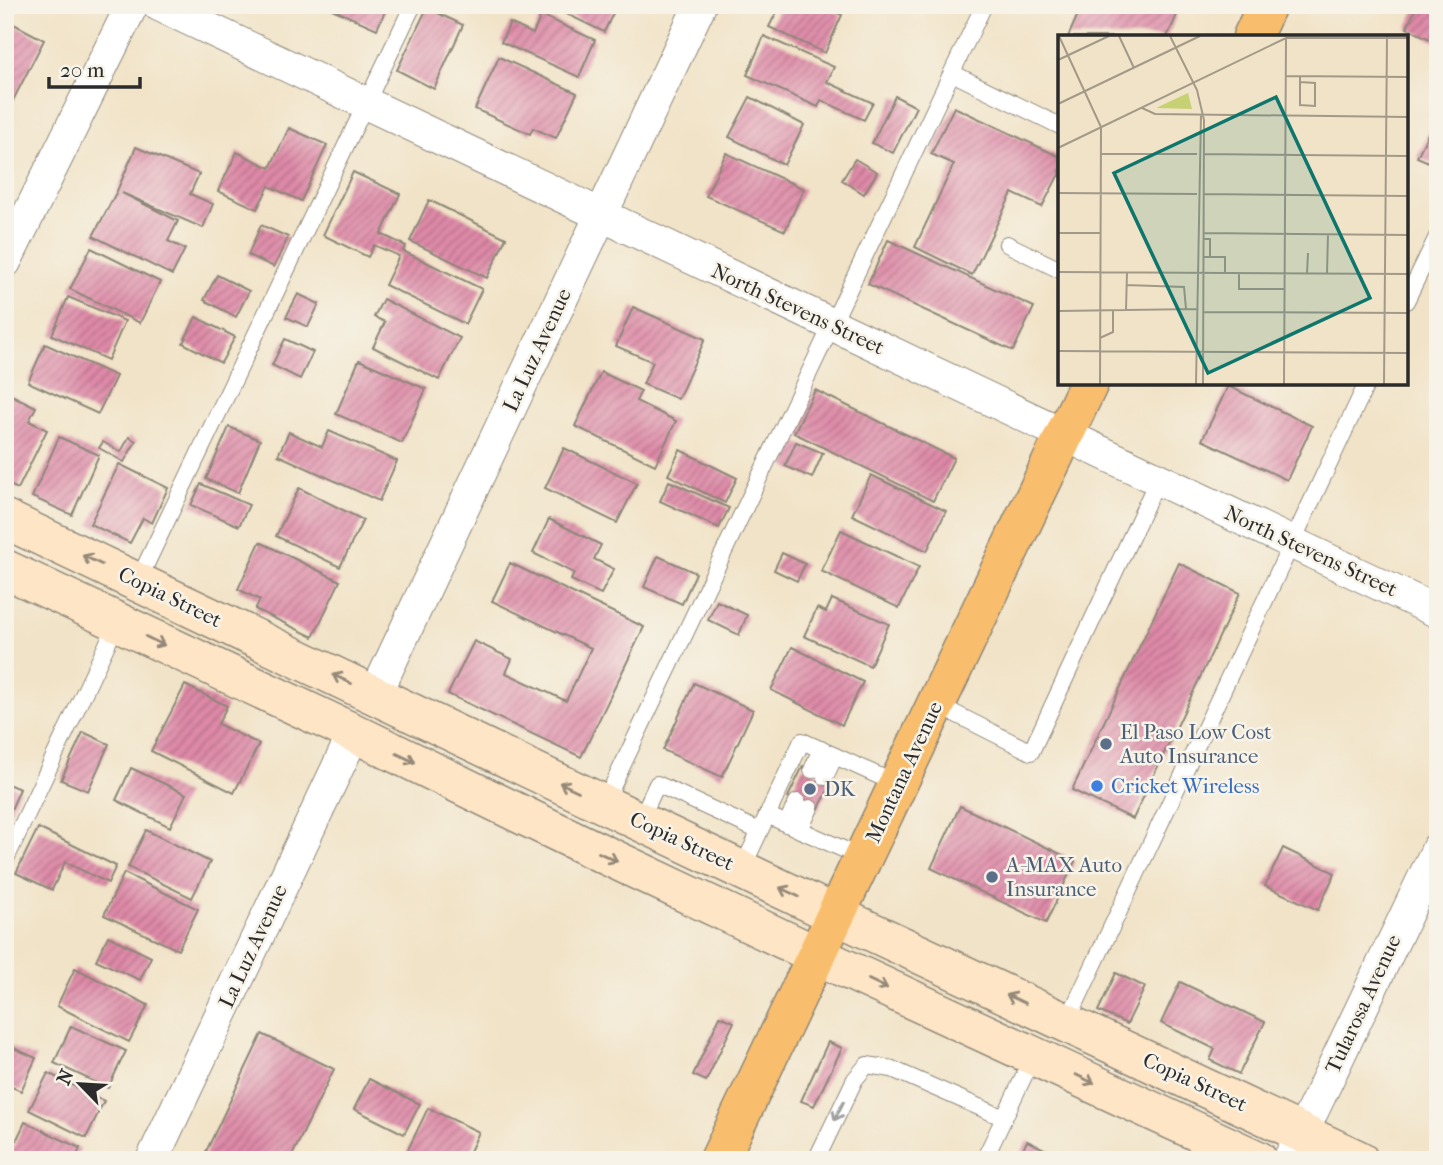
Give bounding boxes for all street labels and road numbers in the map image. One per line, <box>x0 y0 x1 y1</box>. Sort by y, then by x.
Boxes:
street label: North Stevens Street <box>708 258 889 360</box>
street label: La Luz Avenue <box>498 285 576 415</box>
street label: North Stevens Street <box>1221 500 1402 602</box>
street label: Copia Street <box>114 562 226 633</box>
street label: Montana Avenue <box>861 698 947 846</box>
street label: Copia Street <box>626 806 738 876</box>
street label: La Luz Avenue <box>214 881 292 1011</box>
street label: Tularosa Avenue <box>1320 931 1406 1077</box>
street label: Copia Street <box>1139 1047 1251 1117</box>

